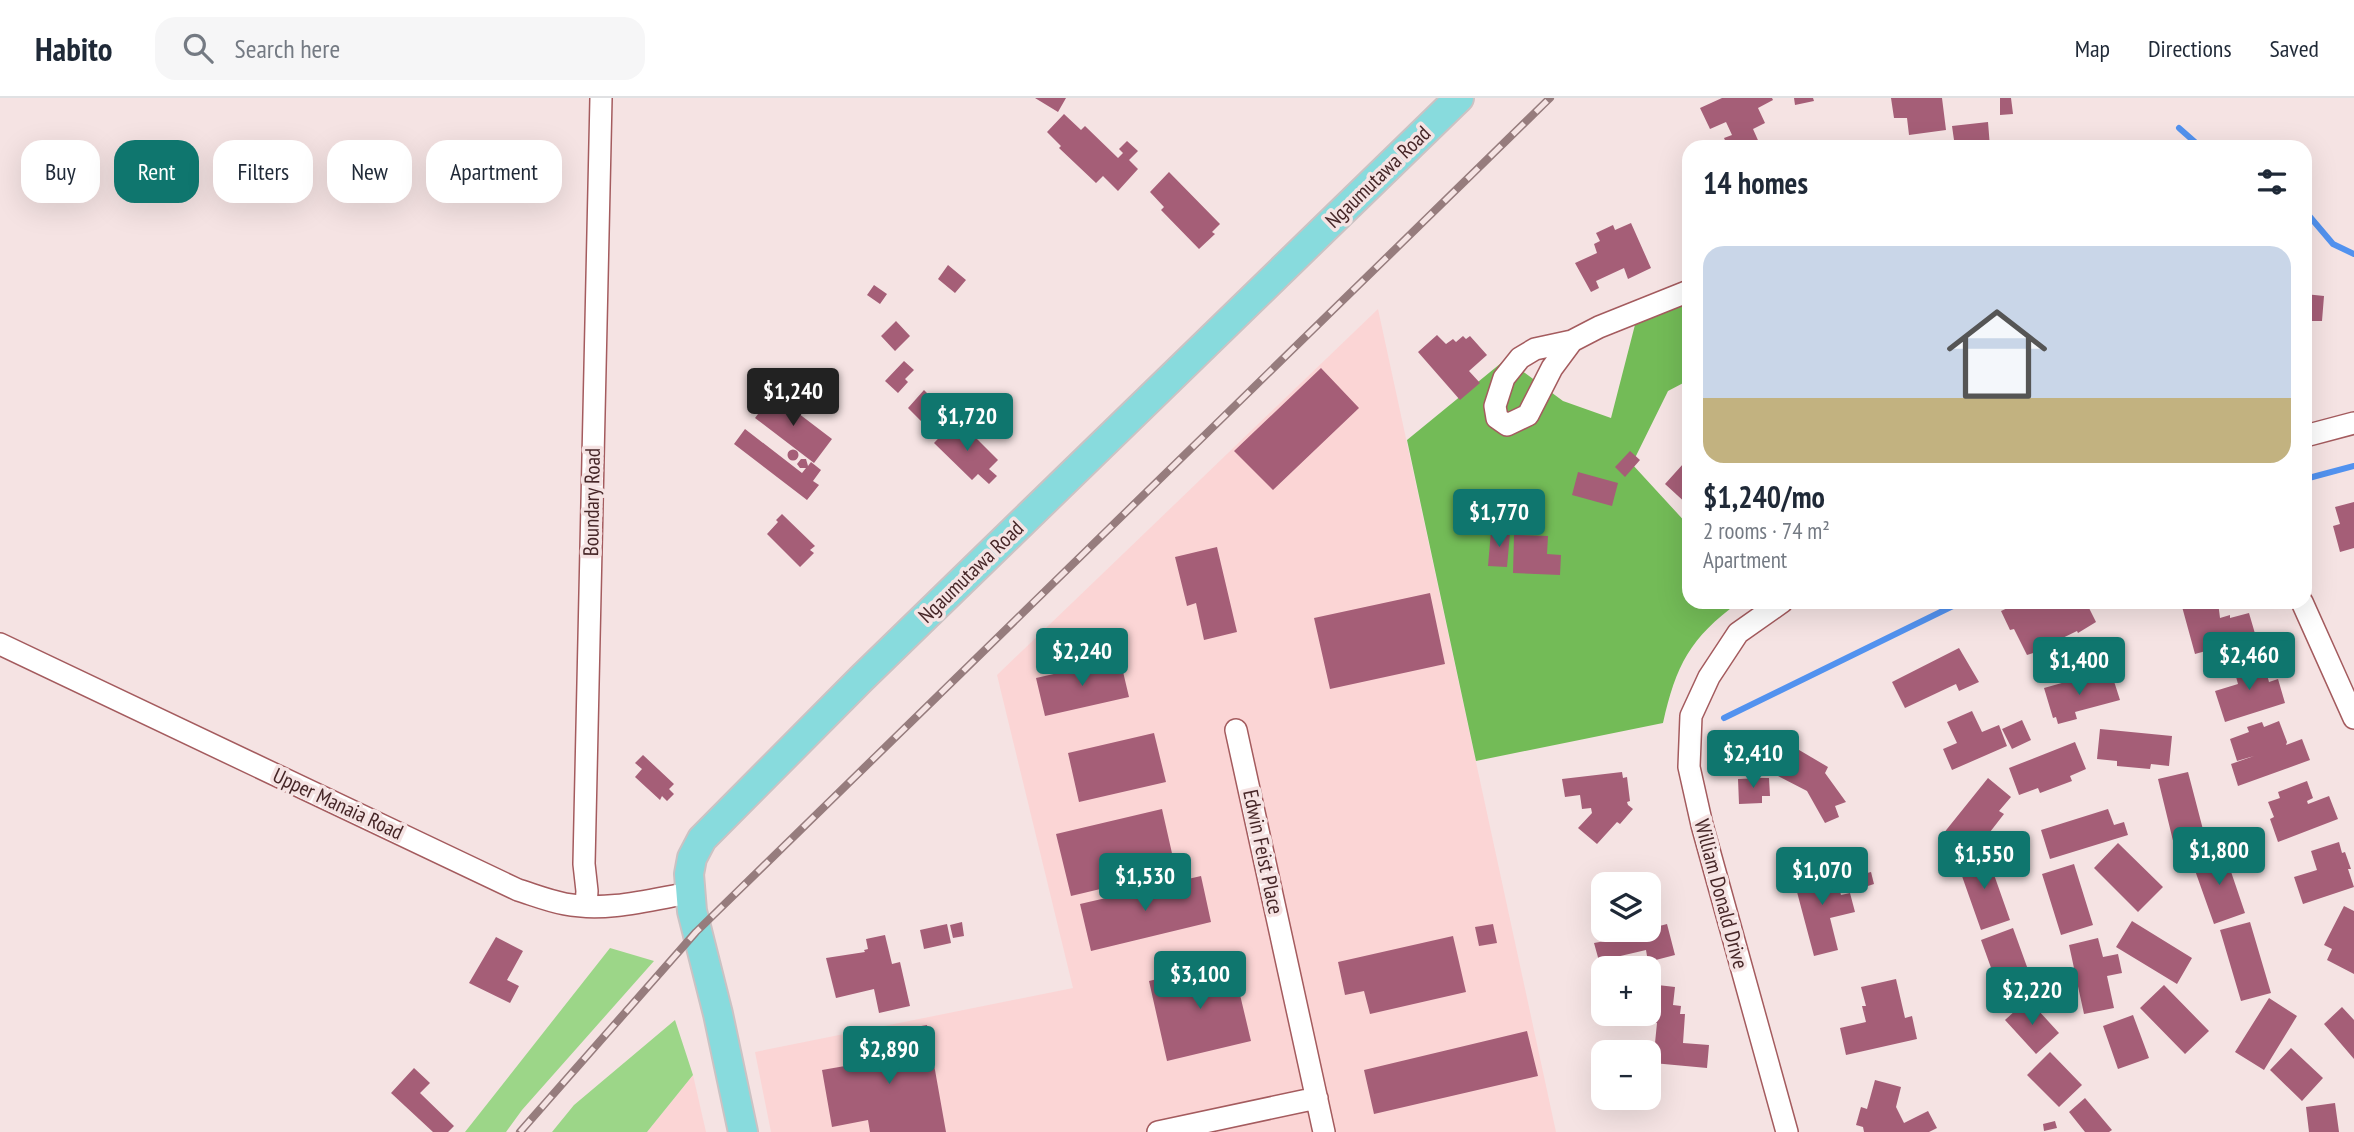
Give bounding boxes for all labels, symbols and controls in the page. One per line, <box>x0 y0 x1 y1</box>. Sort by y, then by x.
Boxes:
search box <box>155 17 645 80</box>
text: Habito <box>35 27 113 70</box>
icon: search <box>179 29 217 67</box>
text: Search here <box>235 32 340 65</box>
text: Map <box>2075 33 2110 64</box>
text: Directions <box>2148 33 2232 64</box>
text: Saved <box>2270 33 2319 64</box>
street label: Ngaumutawa Road <box>1319 120 1436 234</box>
chip: Buy <box>21 140 100 203</box>
chip: Rent <box>114 140 199 203</box>
chip: Filters <box>213 140 313 203</box>
chip: New <box>327 140 412 203</box>
chip: Apartment <box>426 140 562 203</box>
text: 14 homes <box>1703 163 1808 202</box>
icon: filters <box>2253 163 2291 201</box>
icon: home <box>1934 291 2060 417</box>
pin: $1,240 <box>736 368 850 428</box>
text: $1,240 <box>763 376 823 405</box>
pin: $1,720 <box>910 394 1024 453</box>
text: $1,720 <box>937 401 997 430</box>
street label: Boundary Road <box>577 448 606 556</box>
text: $1,240/mo <box>1703 477 1825 516</box>
pin: $1,770 <box>1442 490 1556 549</box>
text: $1,770 <box>1469 497 1529 526</box>
street label: Ngaumutawa Road <box>912 515 1029 629</box>
text: 2 rooms · 74 m² <box>1703 516 1830 545</box>
text: Apartment <box>1703 545 1787 574</box>
pin: $2,240 <box>1025 628 1139 688</box>
pin: $2,460 <box>2192 632 2306 692</box>
text: $2,240 <box>1052 636 1112 665</box>
pin: $1,400 <box>2022 638 2136 697</box>
text: $2,460 <box>2219 640 2279 669</box>
text: $1,400 <box>2049 645 2109 674</box>
pin: $2,410 <box>1696 730 1810 790</box>
text: $2,410 <box>1723 738 1783 767</box>
street label: Upper Manaia Road <box>269 762 408 846</box>
street label: Edwin Feist Place <box>1237 787 1290 917</box>
street label: William Donald Drive <box>1689 816 1754 972</box>
pin: $1,800 <box>2162 828 2276 887</box>
pin: $1,550 <box>1927 832 2041 891</box>
text: $1,800 <box>2189 835 2249 864</box>
text: $1,550 <box>1954 839 2014 868</box>
pin: $1,070 <box>1765 848 1879 907</box>
pin: $1,530 <box>1088 854 1202 913</box>
text: $1,070 <box>1792 855 1852 884</box>
text: $1,530 <box>1115 861 1175 890</box>
map controls <box>1591 872 1661 1110</box>
button: layers <box>1591 872 1661 942</box>
pin: $3,100 <box>1143 951 1257 1011</box>
button: + <box>1591 956 1661 1026</box>
text: $3,100 <box>1170 959 1230 988</box>
pin: $2,220 <box>1975 968 2089 1027</box>
text: $2,220 <box>2002 975 2062 1004</box>
pin: $2,890 <box>832 1026 946 1086</box>
text: $2,890 <box>859 1034 919 1063</box>
button: − <box>1591 1040 1661 1110</box>

